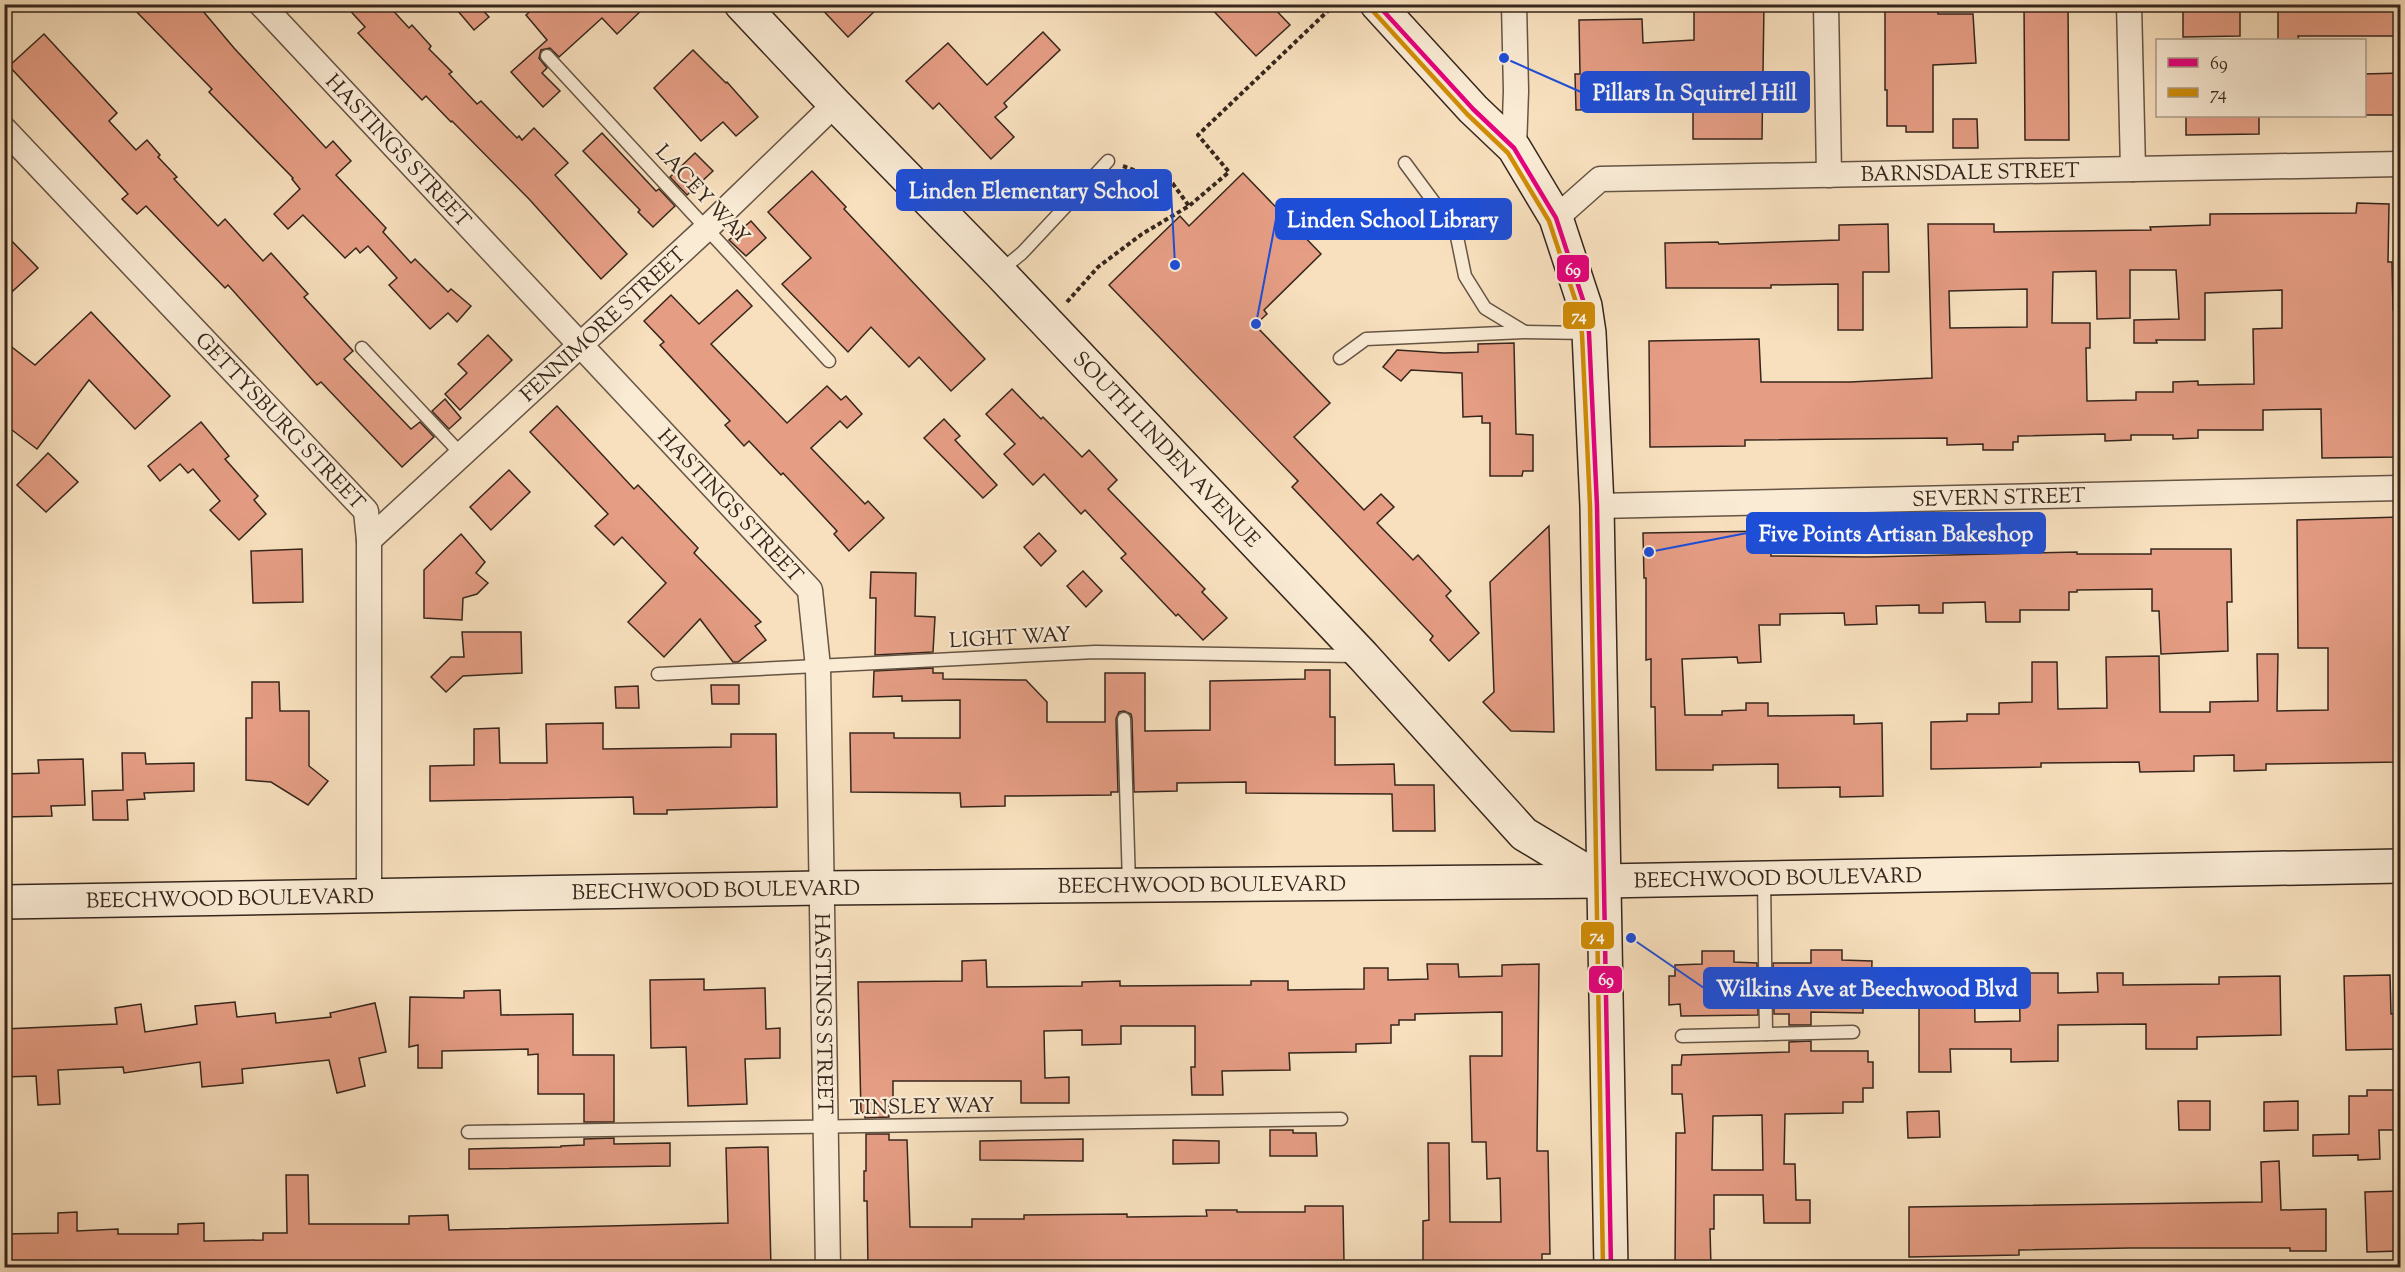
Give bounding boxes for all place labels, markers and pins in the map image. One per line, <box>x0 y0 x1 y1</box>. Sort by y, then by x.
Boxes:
callout: Pillars In Squirrel Hill <box>1581 72 1809 112</box>
callout: Linden Elementary School <box>897 170 1171 210</box>
callout: Linden School Library <box>1276 199 1511 239</box>
callout: Five Points Artisan Bakeshop <box>1747 513 2045 553</box>
callout: Wilkins Ave at Beechwood Blvd <box>1704 968 2030 1008</box>

